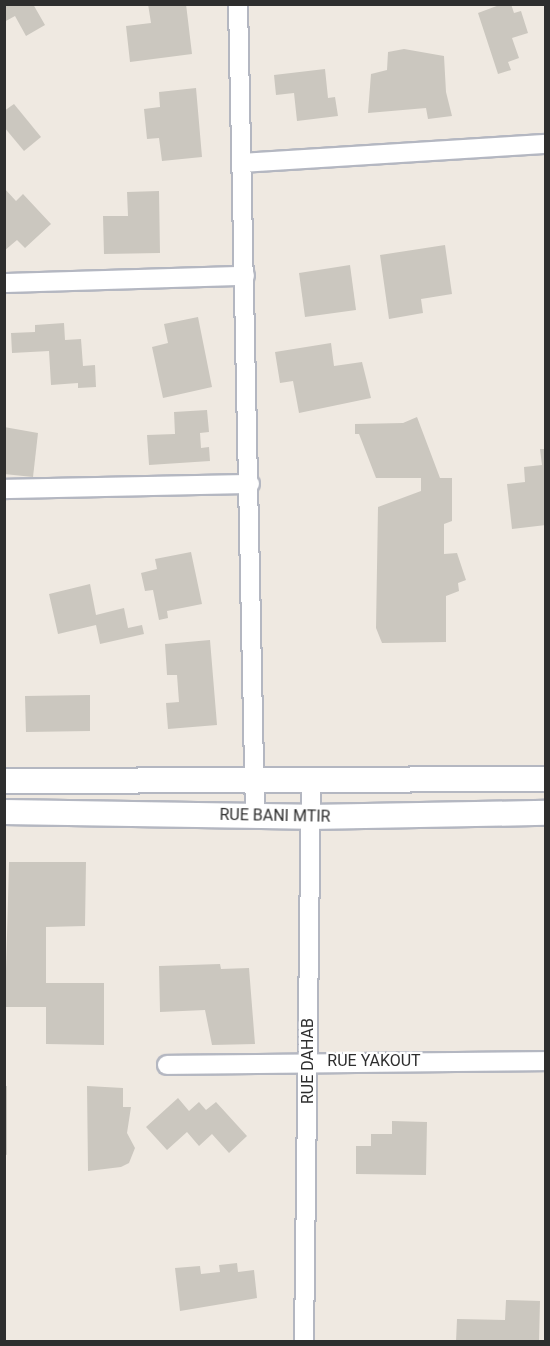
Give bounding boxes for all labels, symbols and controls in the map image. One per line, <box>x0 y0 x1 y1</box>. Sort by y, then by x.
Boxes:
street label: RUE BANI MTIR <box>219 805 331 827</box>
street label: RUE DAHAB <box>298 1018 318 1104</box>
street label: RUE YAKOUT <box>327 1051 421 1071</box>

